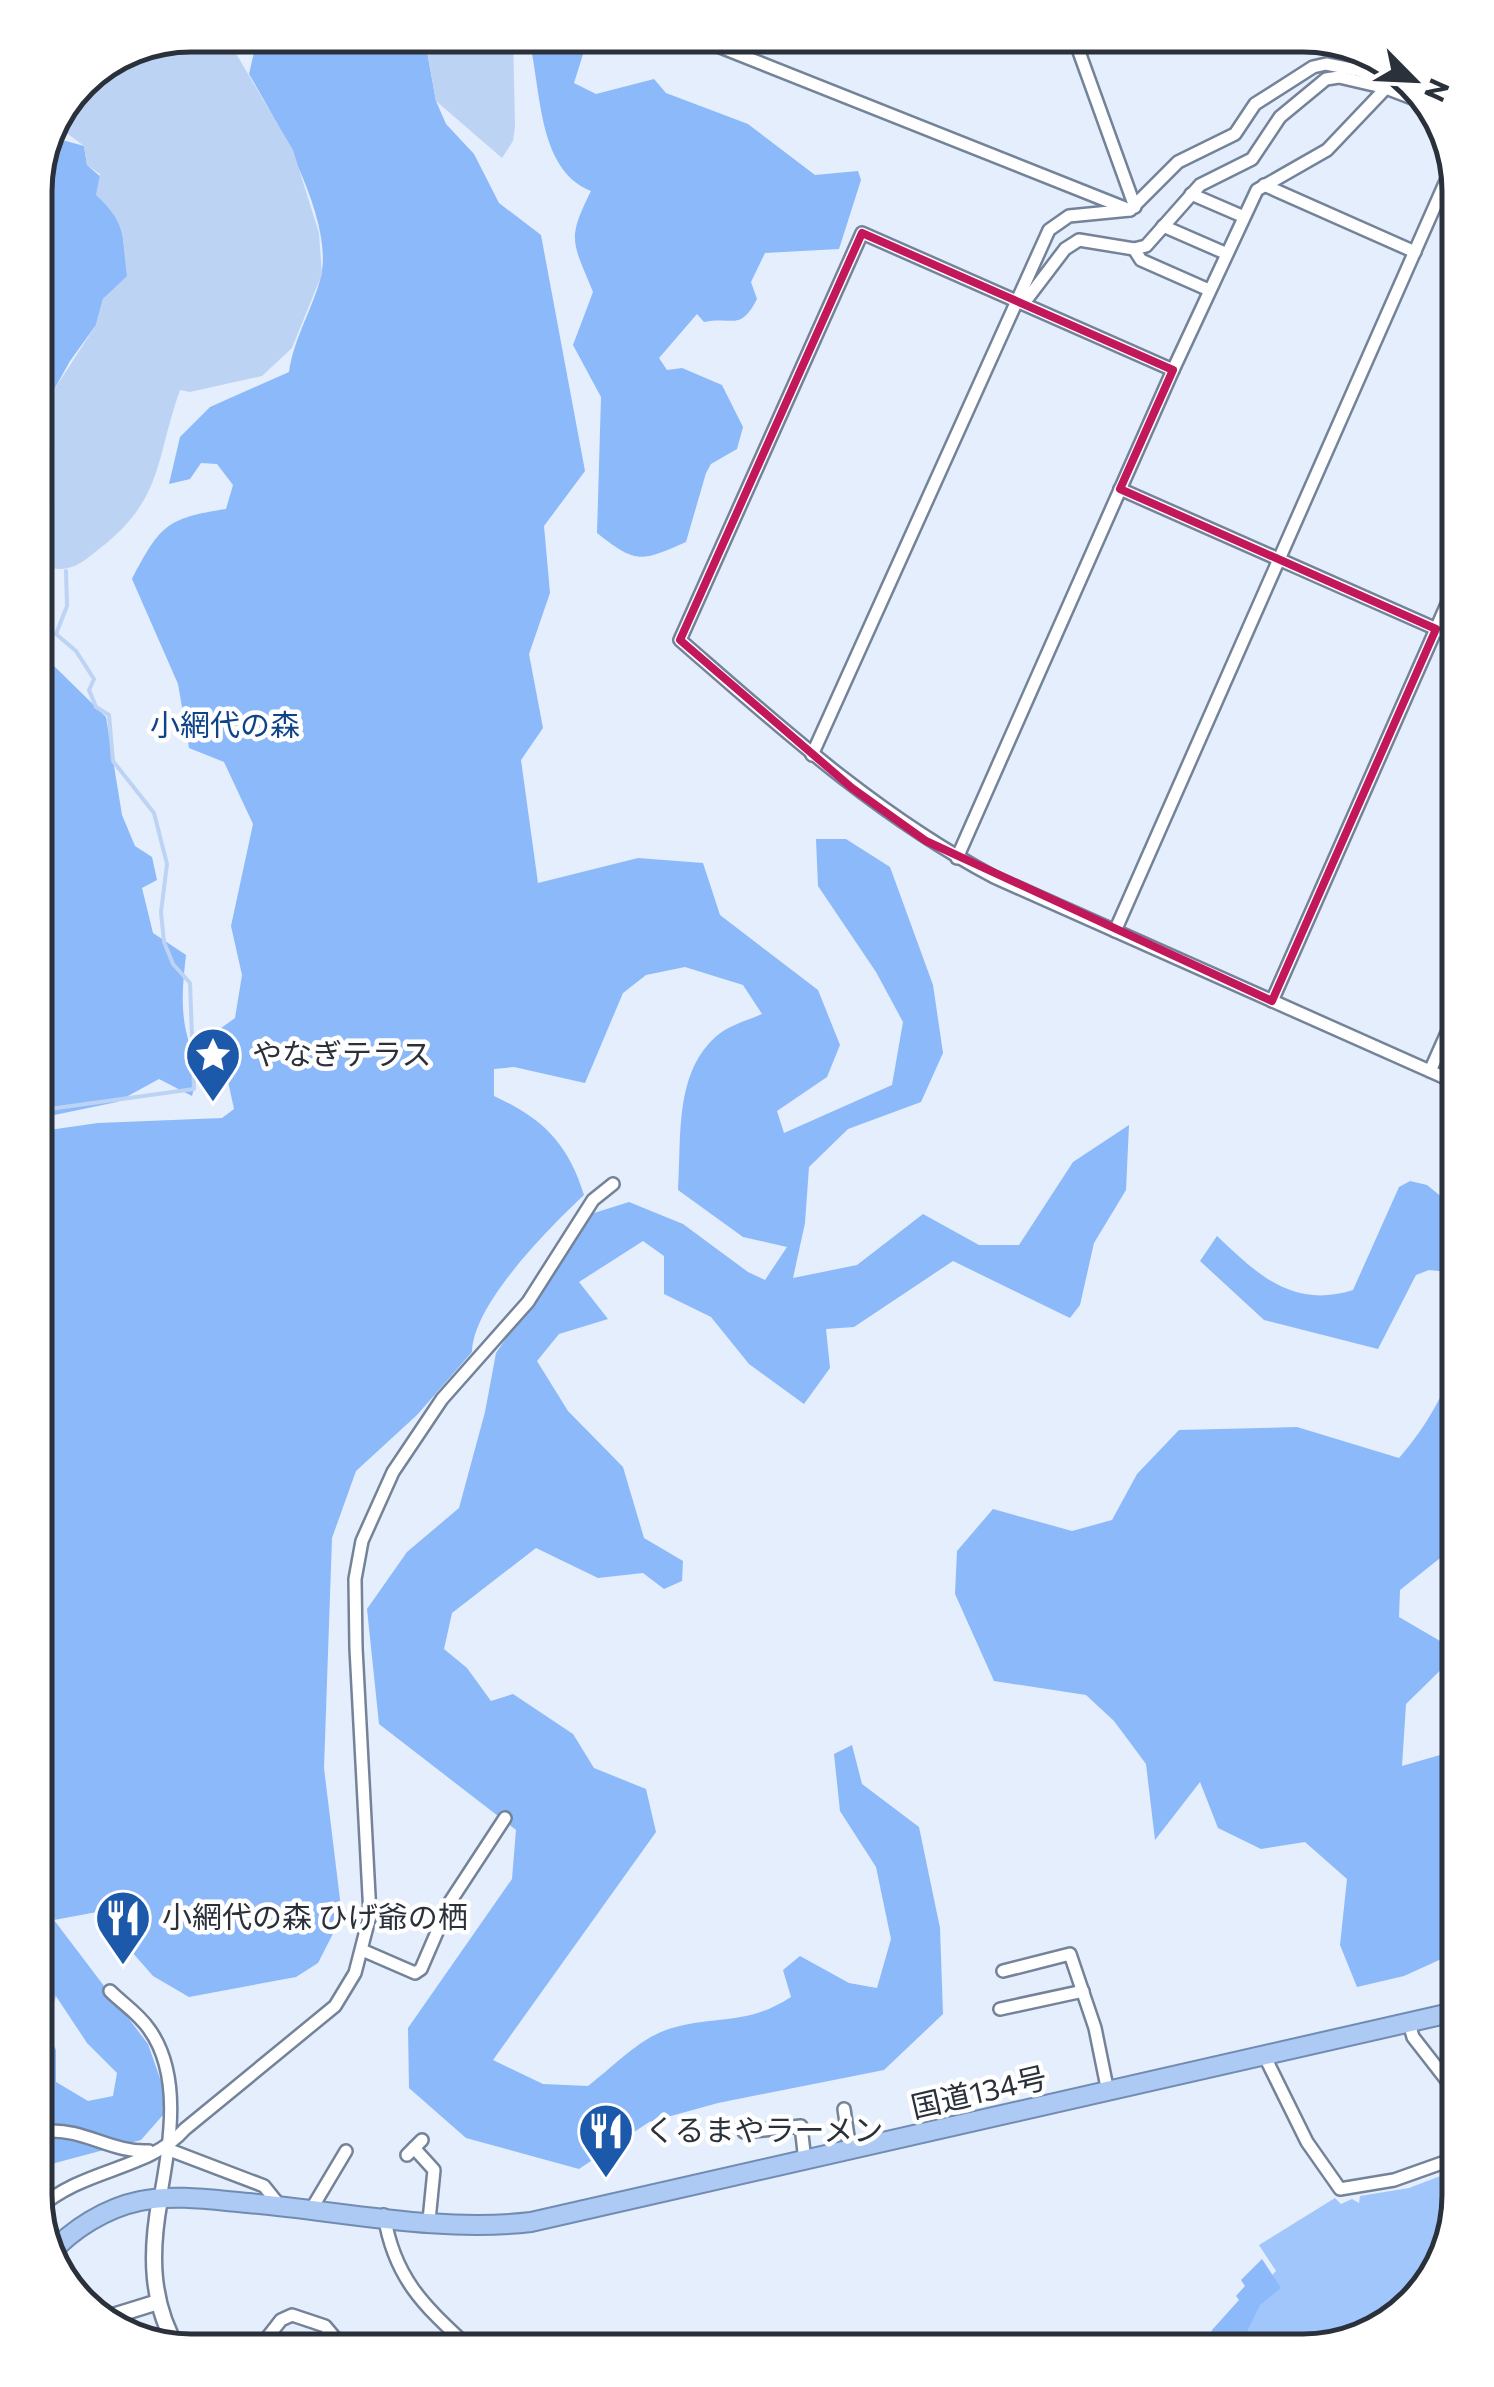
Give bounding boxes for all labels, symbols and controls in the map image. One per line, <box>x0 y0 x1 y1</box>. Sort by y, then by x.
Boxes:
north arrow <box>1364 30 1464 130</box>
text: N <box>1418 74 1458 107</box>
park label: 小網代の森 <box>150 705 300 742</box>
place icon: やなぎテラス <box>183 1025 243 1104</box>
place label: やなぎテラス <box>252 1034 431 1071</box>
restaurant icon: 小網代の森 ひげ爺の栖 <box>93 1888 153 1967</box>
place label: 小網代の森 ひげ爺の栖 <box>162 1897 468 1934</box>
street label: 国道134号 <box>907 2057 1050 2124</box>
restaurant icon: くるまやラーメン <box>576 2101 636 2180</box>
place label: くるまやラーメン <box>645 2110 883 2147</box>

